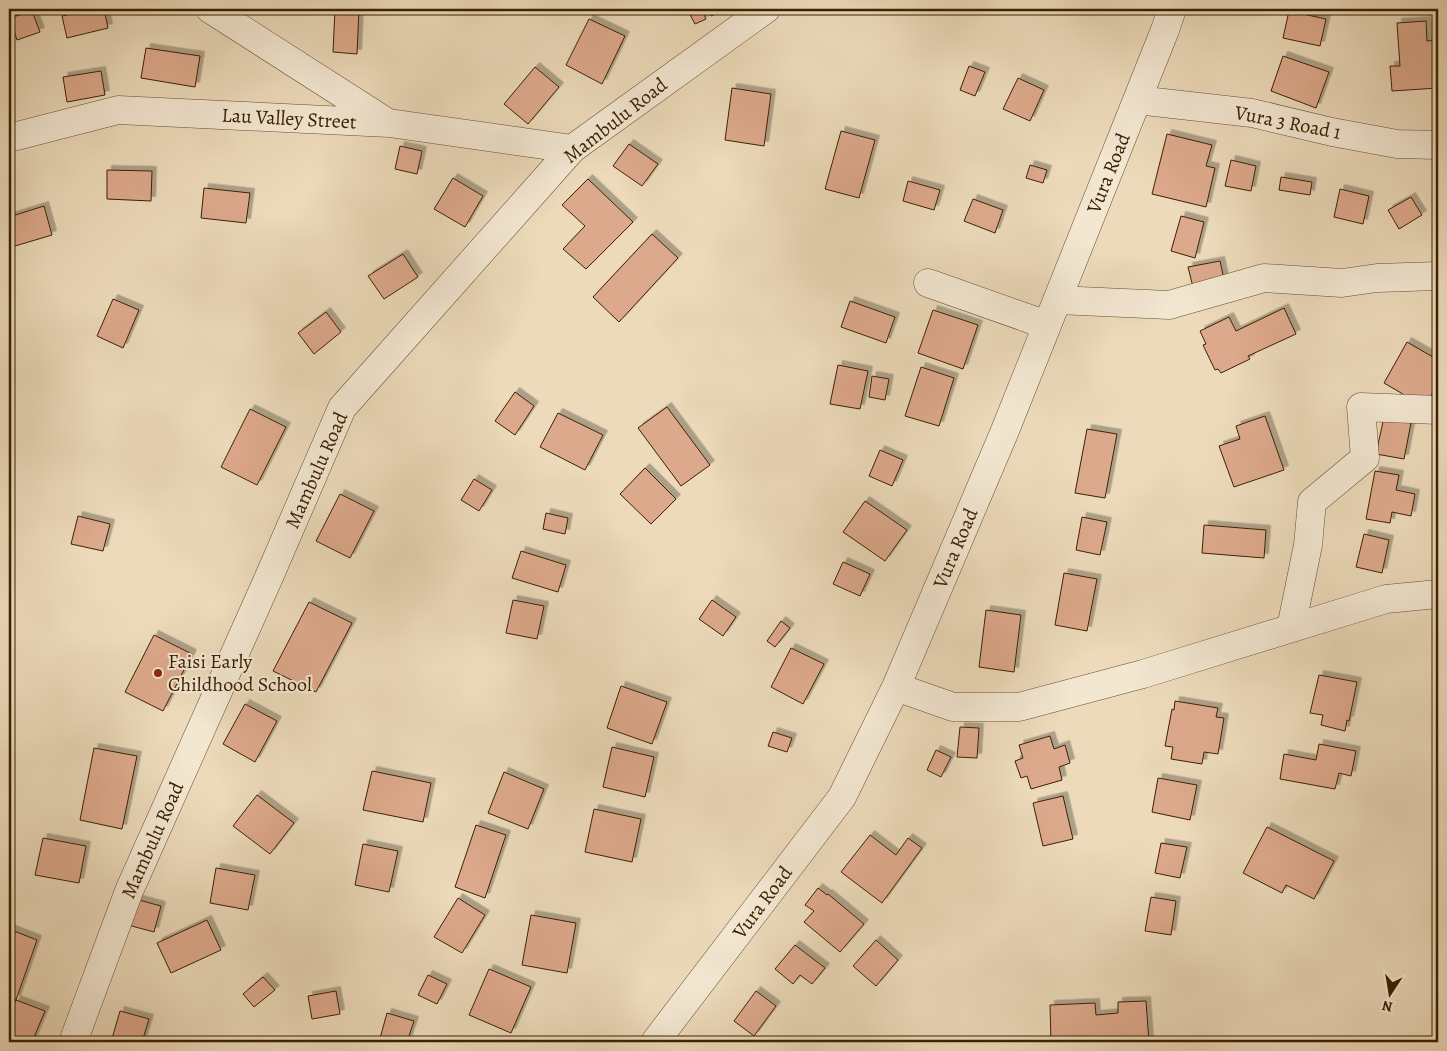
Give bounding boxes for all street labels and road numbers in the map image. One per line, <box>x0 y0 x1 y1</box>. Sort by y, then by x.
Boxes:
street label: Mambulu Road <box>558 71 673 170</box>
street label: Vura 3 Road 1 <box>1232 99 1343 146</box>
street label: Lau Valley Street <box>221 101 357 136</box>
street label: Vura Road <box>1080 129 1137 218</box>
street label: Mambulu Road <box>279 407 354 533</box>
street label: Vura Road <box>926 504 985 593</box>
street label: Mambulu Road <box>115 777 190 903</box>
street label: Vura Road <box>726 860 799 945</box>

